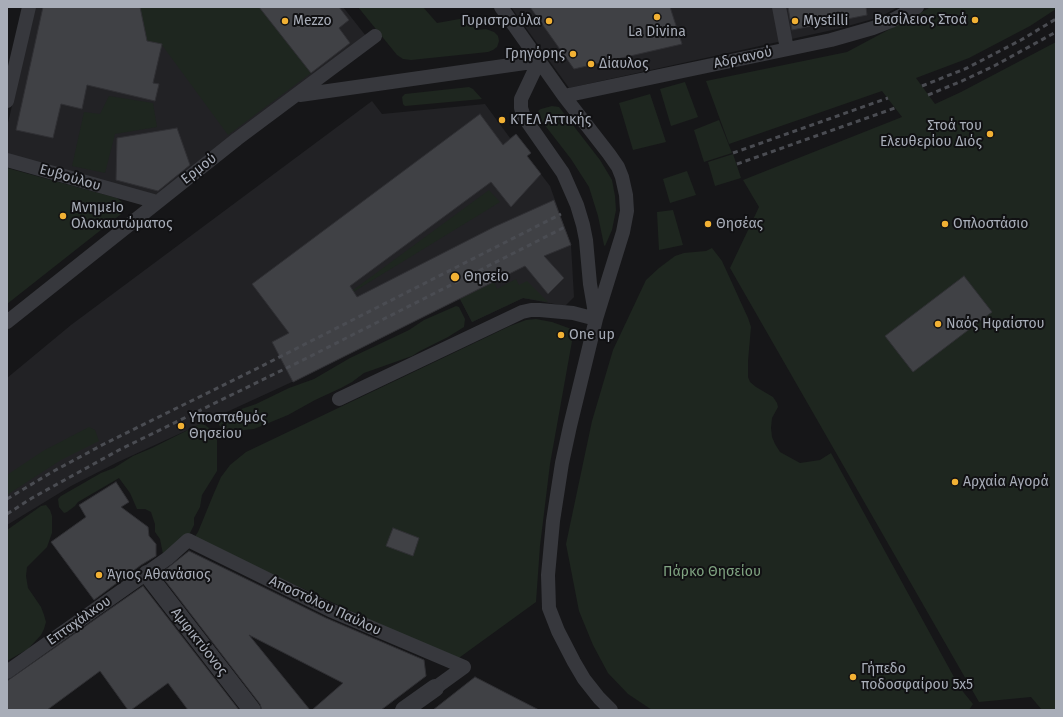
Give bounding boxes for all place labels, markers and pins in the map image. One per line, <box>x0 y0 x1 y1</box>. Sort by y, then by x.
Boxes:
marker: La Divina <box>652 12 662 22</box>
place label: Βασίλειος Στοά <box>874 12 967 28</box>
place label: Mezzo <box>293 13 332 29</box>
place label: Γυριστρούλα <box>461 13 541 29</box>
place label: Mystilli <box>803 13 848 29</box>
marker: Βασίλειος Στοά <box>970 15 980 25</box>
marker: Mezzo <box>280 16 290 26</box>
marker: Γυριστρούλα <box>544 16 554 26</box>
marker: Mystilli <box>790 16 800 26</box>
place label: La Divina <box>628 24 686 40</box>
place label: Γρηγόρης <box>505 46 565 62</box>
marker: Γρηγόρης <box>568 49 578 59</box>
place label: Δίαυλος <box>599 56 649 72</box>
marker: Δίαυλος <box>586 59 596 69</box>
place label: ΚΤΕΛ Αττικής <box>510 112 591 128</box>
marker: ΚΤΕΛ Αττικής <box>497 115 507 125</box>
place label: Στοά του Ελευθερίου Διός <box>880 118 982 150</box>
marker: Στοά του Ελευθερίου Διός <box>985 129 995 139</box>
place label: ΜνημεΙο Ολοκαυτώματος <box>71 200 173 232</box>
marker: ΜνημεΙο Ολοκαυτώματος <box>58 211 68 221</box>
place label: Θησέας <box>716 216 763 232</box>
place label: Οπλοστάσιο <box>953 216 1028 232</box>
marker: Θησέας <box>703 219 713 229</box>
marker: Οπλοστάσιο <box>940 219 950 229</box>
place label: Θησείο <box>464 269 509 285</box>
marker: Θησείο <box>449 271 461 283</box>
place label: Ναός Ηφαίστου <box>946 316 1045 332</box>
marker: Ναός Ηφαίστου <box>933 319 943 329</box>
place label: One up <box>569 327 615 343</box>
marker: One up <box>556 330 566 340</box>
place label: Υποσταθμός Θησείου <box>189 410 267 442</box>
marker: Υποσταθμός Θησείου <box>176 421 186 431</box>
place label: Αρχαία Αγορά <box>963 474 1049 490</box>
marker: Αρχαία Αγορά <box>950 477 960 487</box>
place label: Άγιος Αθανάσιος <box>107 567 211 583</box>
marker: Άγιος Αθανάσιος <box>94 570 104 580</box>
place label: Γήπεδο ποδοσφαίρου 5x5 <box>861 661 973 694</box>
marker: Γήπεδο ποδοσφαίρου 5x5 <box>848 672 858 682</box>

